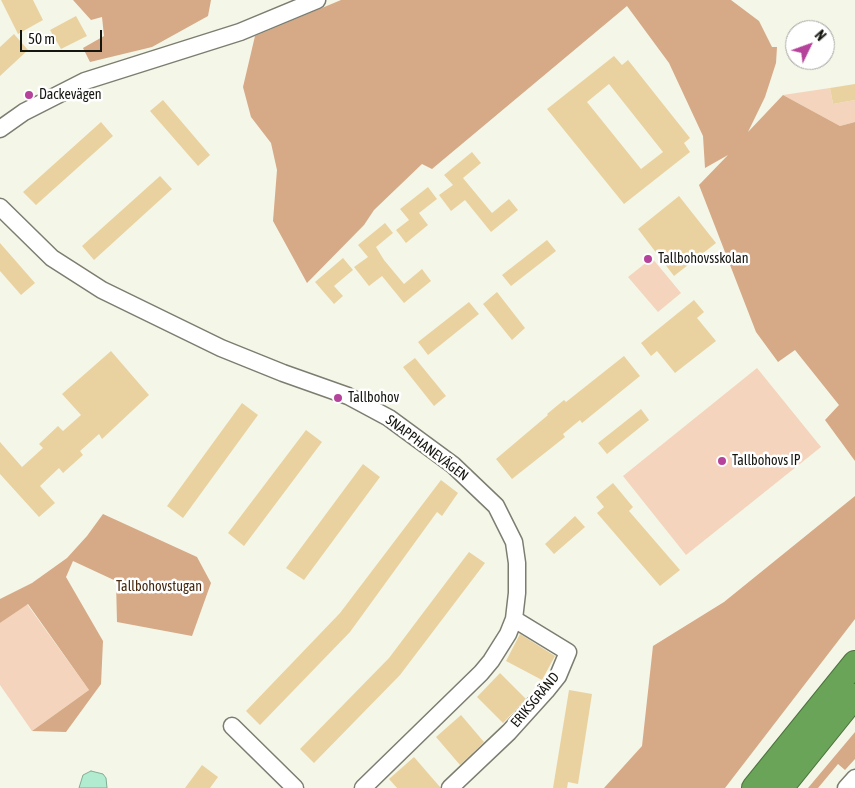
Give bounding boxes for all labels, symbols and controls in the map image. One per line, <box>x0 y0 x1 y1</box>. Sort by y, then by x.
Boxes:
scale bar <box>22 20 105 52</box>
north arrow <box>785 20 835 70</box>
text: N <box>812 27 829 44</box>
text: 50 m <box>28 30 55 47</box>
place label: Dackevägen <box>39 87 102 103</box>
marker: Dackevägen <box>23 89 35 101</box>
place label: Tallbohovsskolan <box>658 251 749 267</box>
marker: Tallbohovsskolan <box>642 253 654 265</box>
place label: Tallbohov <box>348 390 399 406</box>
marker: Tallbohov <box>332 392 344 404</box>
street label: SNAPPHANEVÄGEN <box>382 411 472 485</box>
place label: Tallbohovs IP <box>732 453 801 469</box>
marker: Tallbohovs IP <box>716 455 728 467</box>
park label: Tallbohovstugan <box>116 579 202 595</box>
street label: ERIKSGRÄND <box>507 669 563 731</box>

